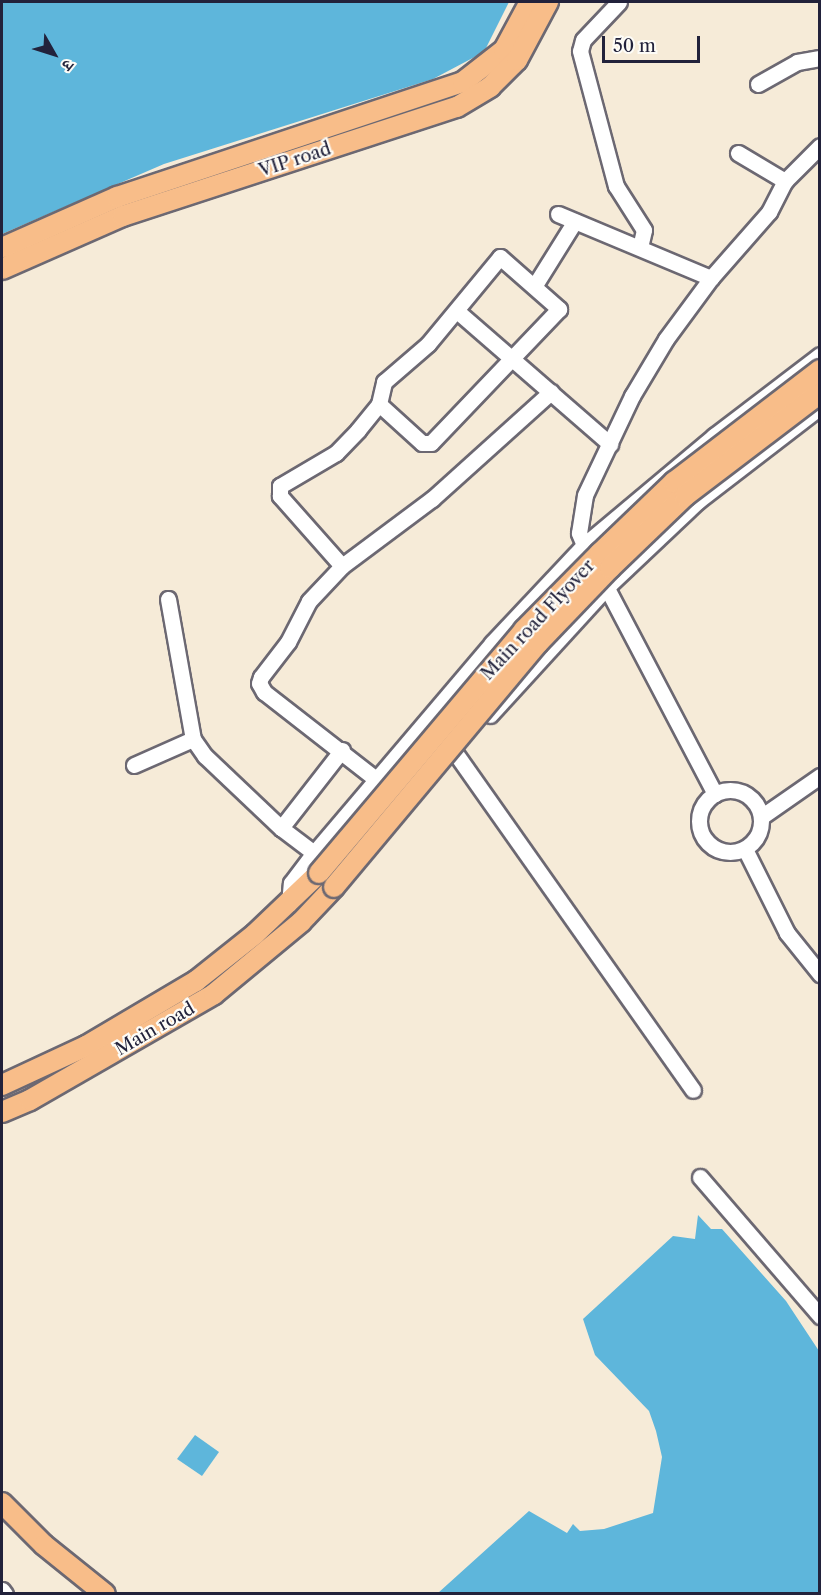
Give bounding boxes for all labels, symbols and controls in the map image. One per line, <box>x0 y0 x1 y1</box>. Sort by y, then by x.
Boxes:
north arrow <box>24 24 84 84</box>
scale bar <box>605 24 702 62</box>
text: 50 m <box>613 35 656 57</box>
text: उ <box>58 56 78 75</box>
street label: VIP road <box>256 138 334 182</box>
street label: Main road Flyover <box>477 555 599 685</box>
street label: Main road <box>112 998 198 1060</box>

